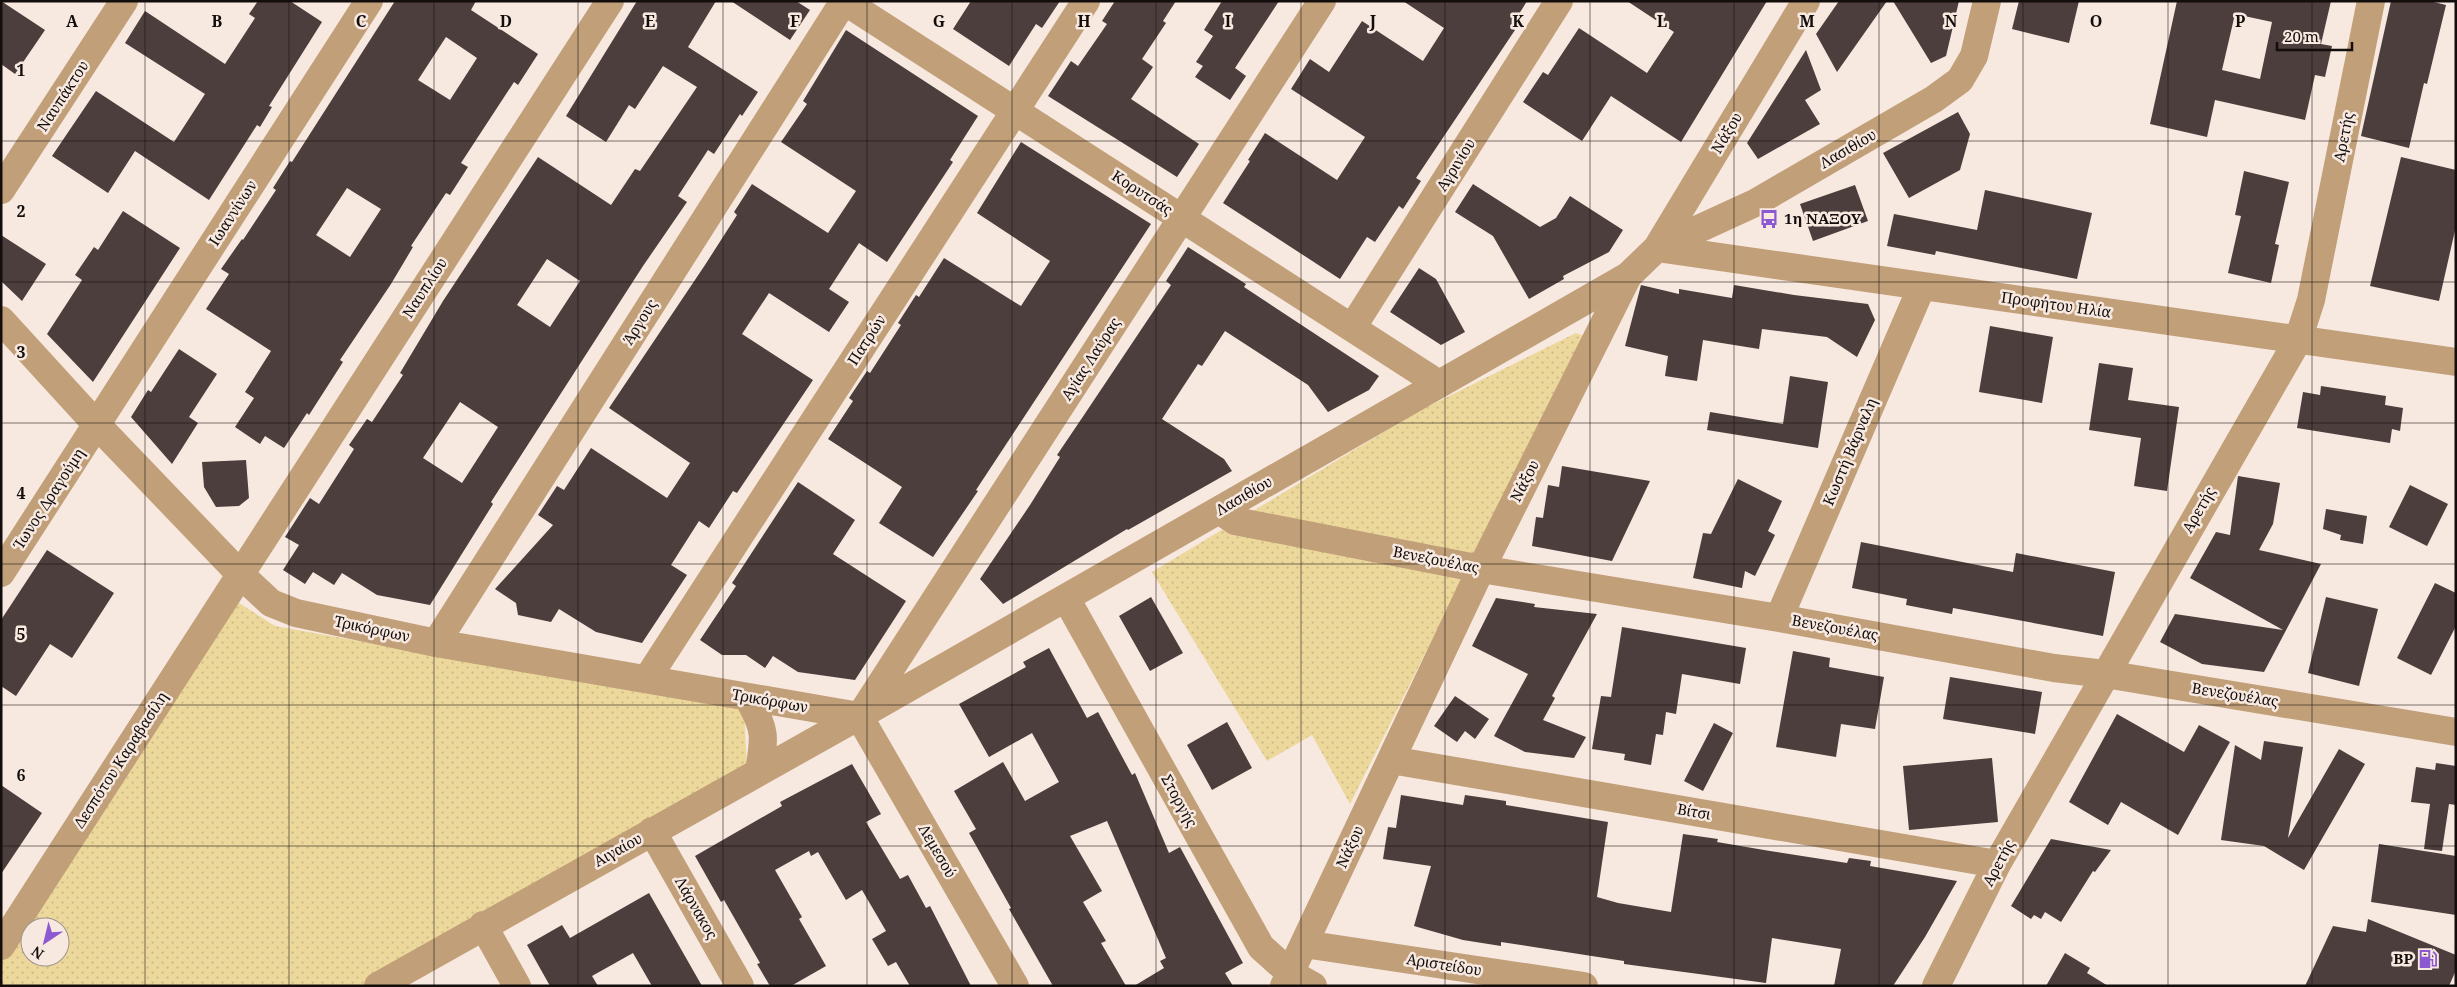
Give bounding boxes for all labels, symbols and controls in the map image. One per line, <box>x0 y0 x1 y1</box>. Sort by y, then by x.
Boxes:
text: A <box>66 10 79 32</box>
text: B <box>212 10 223 32</box>
text: C <box>356 10 367 32</box>
text: D <box>500 10 512 32</box>
text: E <box>645 10 655 32</box>
text: F <box>790 10 800 32</box>
text: G <box>933 10 945 32</box>
text: H <box>1077 10 1091 32</box>
text: I <box>1225 10 1231 32</box>
text: J <box>1369 10 1377 32</box>
text: K <box>1512 10 1524 32</box>
text: L <box>1657 10 1667 32</box>
text: M <box>1799 10 1815 32</box>
text: N <box>1945 10 1958 32</box>
text: O <box>2090 10 2102 32</box>
text: P <box>2235 10 2245 32</box>
scale bar <box>2277 20 2352 52</box>
text: 20 m <box>2284 26 2319 46</box>
street label: Ναυπάκτου <box>32 56 92 135</box>
text: 1 <box>16 59 26 81</box>
street label: Νάξου <box>1706 108 1746 157</box>
street label: Αρετής <box>2328 110 2358 163</box>
street label: Λασιθίου <box>1816 124 1879 172</box>
street label: Αγρινίου <box>1431 134 1479 195</box>
street label: Κορυτσάς <box>1108 165 1177 219</box>
street label: Ιωαννίνων <box>204 176 261 249</box>
text: 2 <box>16 200 26 222</box>
bus stop icon: 1η ΝΑΞΟΥ <box>1758 208 1780 230</box>
place label: 1η ΝΑΞΟΥ <box>1784 208 1862 228</box>
street label: Ναυπλίου <box>397 254 451 321</box>
street label: Προφήτου Ηλία <box>2000 286 2113 322</box>
street label: Άργους <box>617 295 661 348</box>
street label: Πατρών <box>842 310 890 369</box>
street label: Αγίας Λαύρας <box>1056 313 1124 404</box>
text: 3 <box>16 341 26 363</box>
street label: Κωστή Βάρναλη <box>1817 395 1881 508</box>
street label: Ίωνος Δραγούμη <box>7 444 88 554</box>
street label: Νάξου <box>1505 456 1543 505</box>
street label: Λασιθίου <box>1212 471 1275 519</box>
text: 4 <box>16 482 26 504</box>
street label: Αρετής <box>2177 483 2219 536</box>
street label: Βενεζουέλας <box>1391 541 1481 577</box>
street label: Τρικόρφων <box>333 610 412 646</box>
street label: Βενεζουέλας <box>1790 610 1880 644</box>
text: 5 <box>16 623 26 645</box>
street label: Βενεζουέλας <box>2190 677 2280 711</box>
street label: Τρικόρφων <box>731 684 810 717</box>
street label: Δεσπότου Καραβασίλη <box>69 687 172 831</box>
text: 6 <box>16 764 26 786</box>
street label: Στοργής <box>1157 771 1203 831</box>
street label: Βίτσι <box>1676 798 1713 824</box>
street label: Λεμεσού <box>914 820 961 881</box>
street label: Νάξου <box>1331 822 1368 871</box>
street label: Αιγαίου <box>590 828 645 871</box>
street label: Αρετής <box>1977 836 2019 889</box>
street label: Λάρνακος <box>671 873 723 942</box>
north arrow <box>20 917 70 967</box>
text: N <box>27 942 47 964</box>
street label: Αριστείδου <box>1405 948 1483 980</box>
place label: BP <box>2393 948 2413 968</box>
fuel station icon: BP <box>2417 948 2439 970</box>

